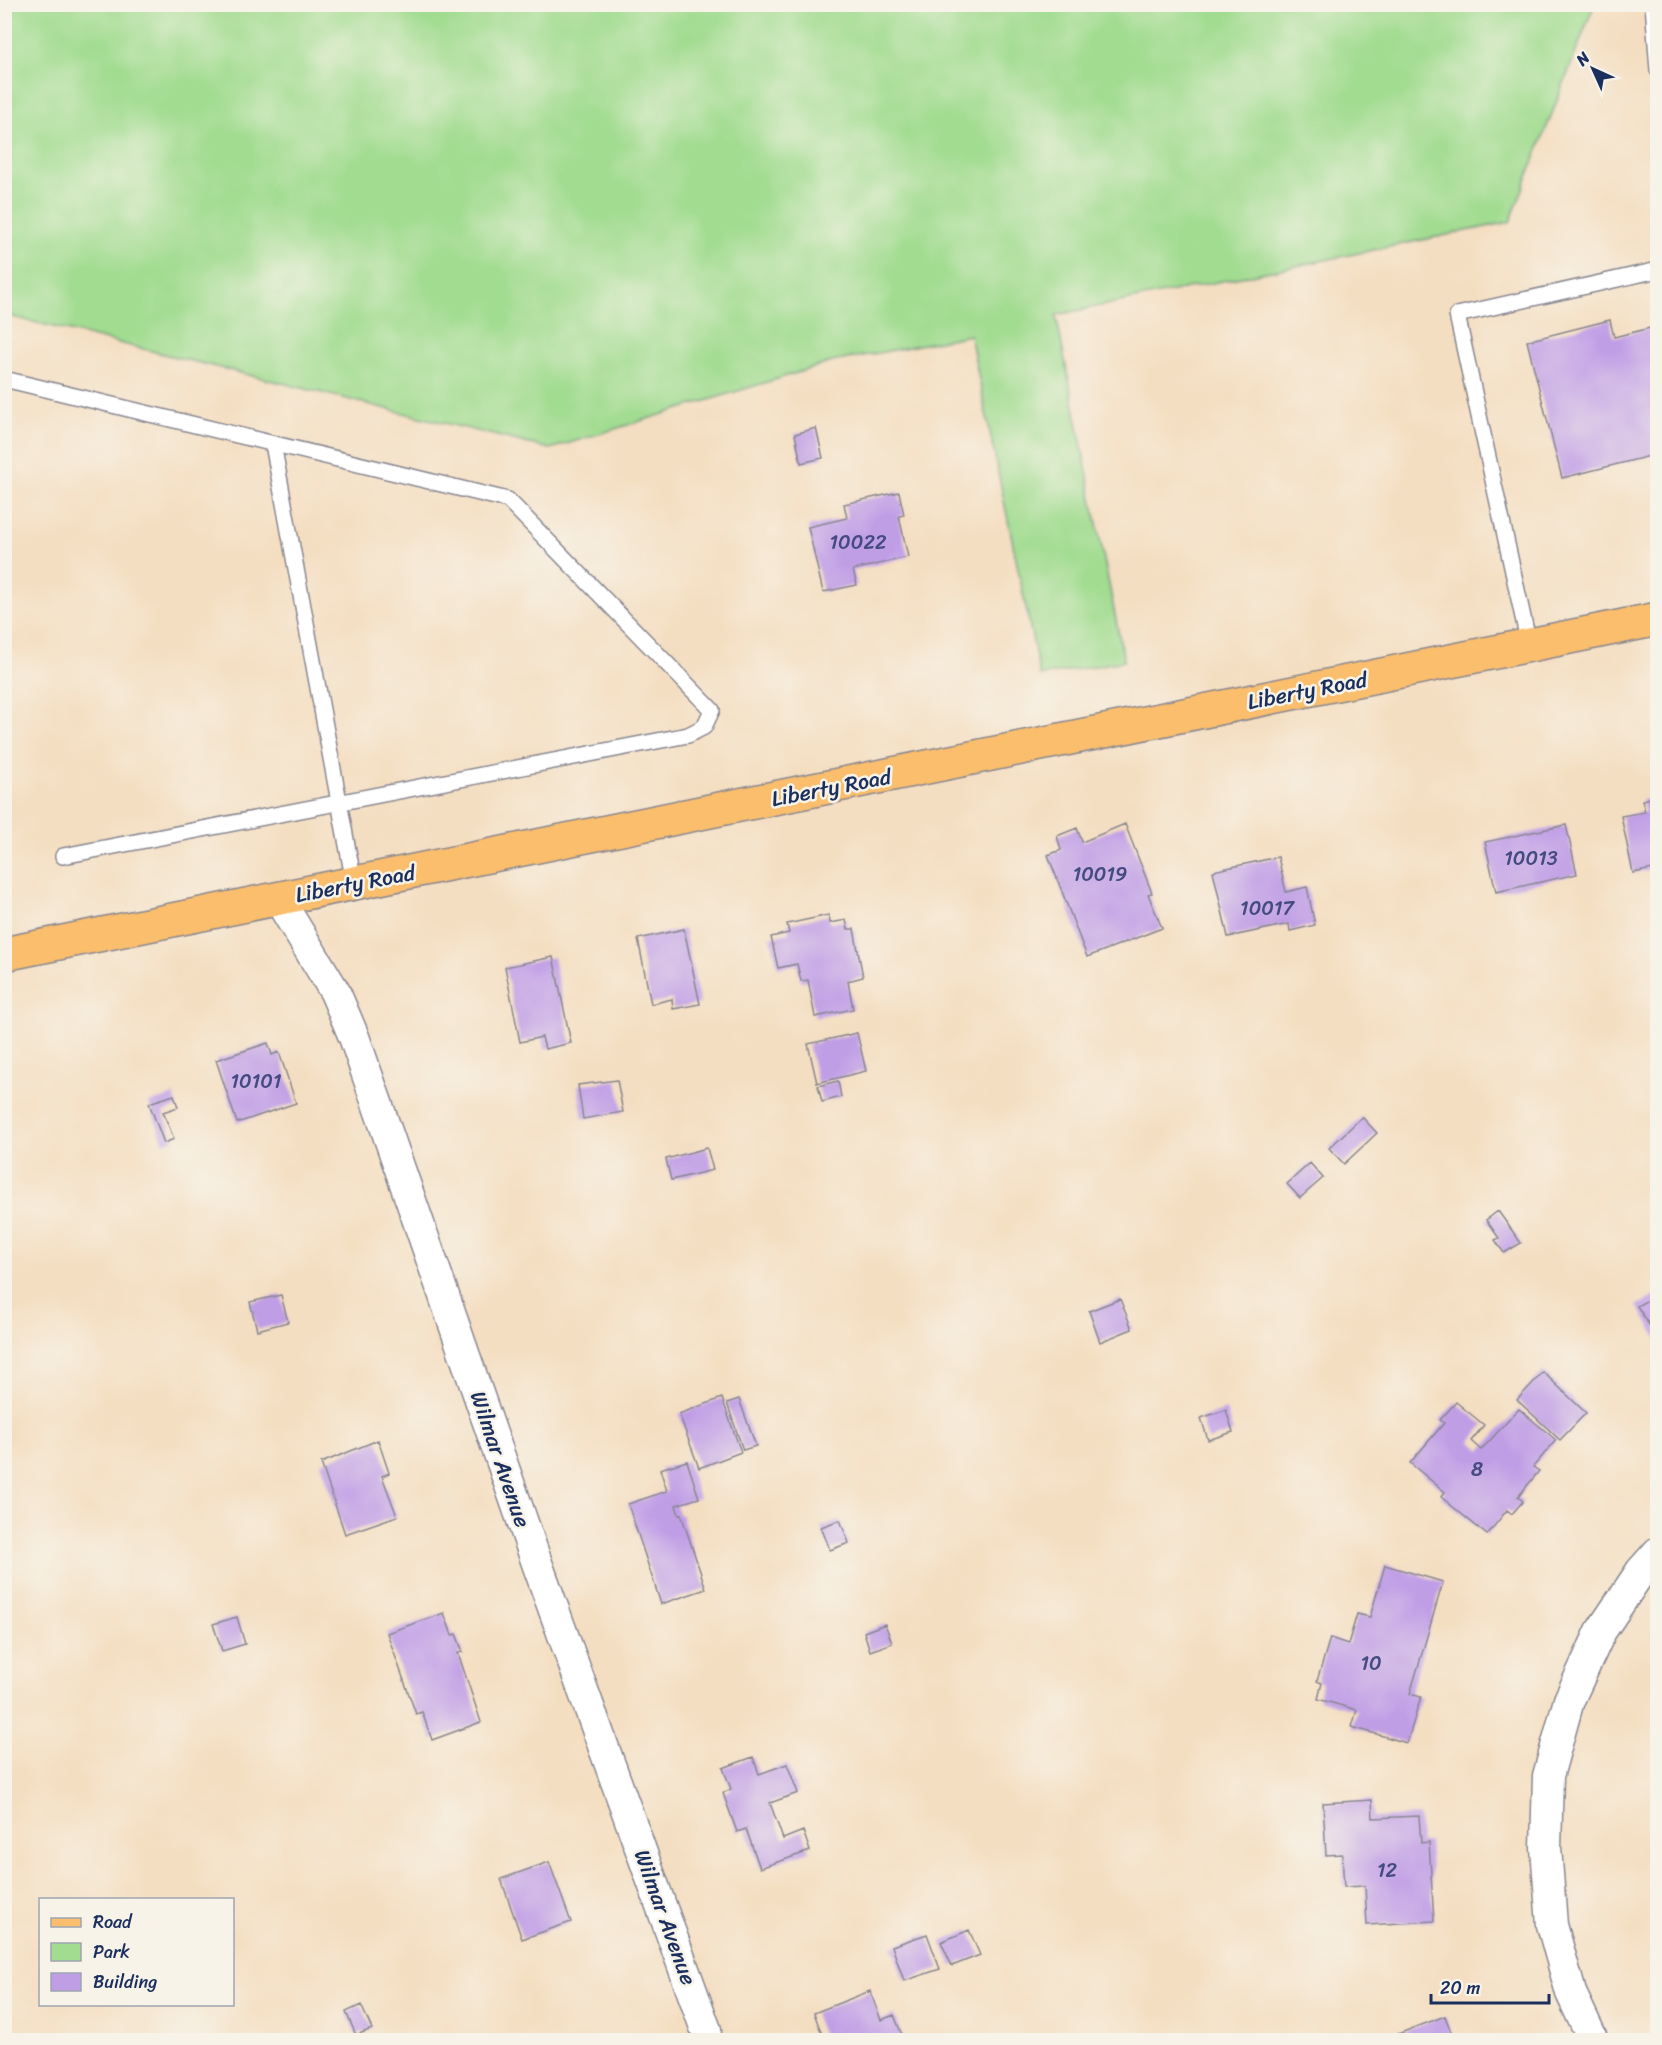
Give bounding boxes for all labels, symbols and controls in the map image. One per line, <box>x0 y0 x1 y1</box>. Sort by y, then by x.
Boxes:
north arrow <box>1563 39 1623 99</box>
text: N <box>1568 44 1598 74</box>
house number: 10022 <box>830 525 887 560</box>
street label: Liberty Road <box>1244 659 1372 721</box>
street label: Liberty Road <box>768 756 896 818</box>
house number: 10013 <box>1504 841 1558 876</box>
street label: Liberty Road <box>292 852 420 914</box>
house number: 10019 <box>1073 857 1127 892</box>
house number: 10017 <box>1240 891 1296 926</box>
house number: 10101 <box>230 1064 282 1099</box>
street label: Wilmar Avenue <box>459 1386 542 1533</box>
house number: 8 <box>1471 1452 1483 1487</box>
house number: 10 <box>1360 1646 1382 1681</box>
street label: Wilmar Avenue <box>623 1844 708 1991</box>
house number: 12 <box>1377 1853 1398 1888</box>
legend <box>39 1898 234 2006</box>
text: Road <box>93 1906 133 1938</box>
text: Park <box>93 1936 130 1968</box>
text: Building <box>93 1966 157 1998</box>
scale bar <box>1431 1967 1550 2005</box>
text: 20 m <box>1440 1972 1480 2004</box>

